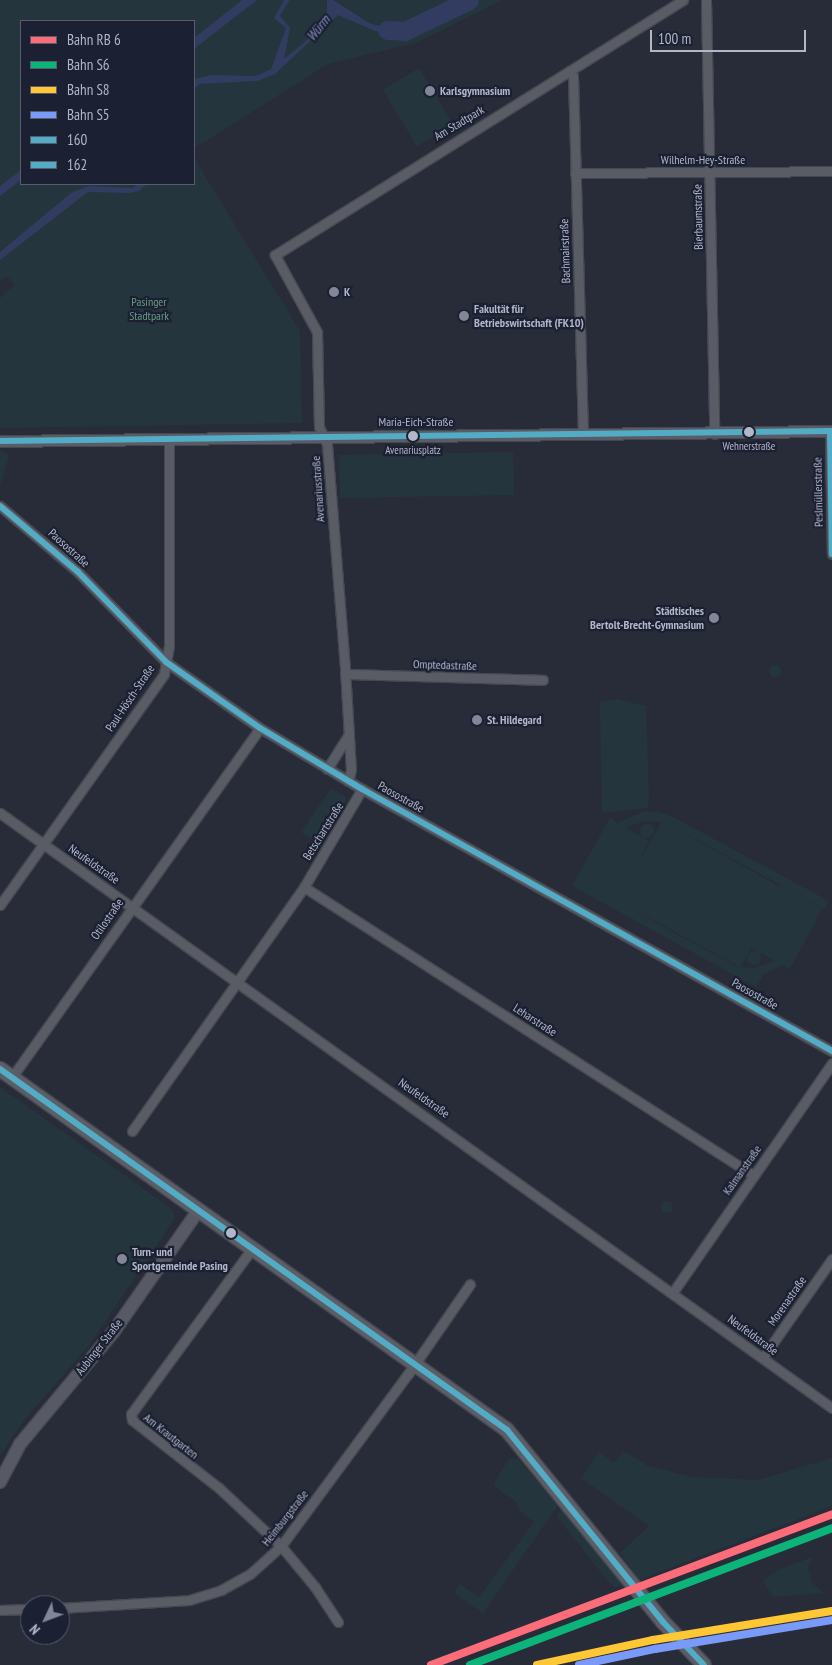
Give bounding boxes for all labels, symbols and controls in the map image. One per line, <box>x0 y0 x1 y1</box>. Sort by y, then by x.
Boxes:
water label: Würm <box>303 12 333 44</box>
legend <box>20 20 195 185</box>
scale bar <box>652 20 808 52</box>
text: 100 m <box>658 29 691 48</box>
text: Bahn RB 6 <box>67 30 121 49</box>
text: Bahn S6 <box>67 55 110 74</box>
text: Bahn S8 <box>67 80 110 99</box>
place label: Karlsgymnasium <box>440 84 510 98</box>
marker: Karlsgymnasium <box>424 85 436 97</box>
street label: Am Stadtpark <box>431 102 487 144</box>
text: Bahn S5 <box>67 105 110 124</box>
text: 160 <box>67 130 87 149</box>
street label: Wilhelm-Hey-Straße <box>661 153 745 167</box>
text: 162 <box>67 155 87 174</box>
street label: Bierbaumstraße <box>690 184 706 250</box>
street label: Bachmairstraße <box>557 218 573 284</box>
place label: K <box>344 285 350 299</box>
marker: K <box>328 286 340 298</box>
park label: Pasinger Stadtpark <box>129 295 169 323</box>
place label: Fakultät für Betriebswirtschaft (FK10) <box>474 302 584 330</box>
marker: Fakultät für Betriebswirtschaft (FK10) <box>458 310 470 322</box>
street label: Maria-Eich-Straße <box>379 415 453 429</box>
marker: Wehnerstraße <box>744 427 754 437</box>
marker: Avenariusplatz <box>408 431 418 441</box>
place label: Wehnerstraße <box>723 439 775 453</box>
place label: Avenariusplatz <box>385 443 441 457</box>
street label: Avenariusstraße <box>309 455 327 523</box>
street label: Peslmüllerstraße <box>810 457 826 527</box>
street label: Paosostraße <box>45 526 93 570</box>
place label: Städtisches Bertolt-Brecht-Gymnasium <box>590 604 704 632</box>
marker: Städtisches Bertolt-Brecht-Gymnasium <box>708 612 720 624</box>
street label: Omptedastraße <box>413 657 477 673</box>
street label: Paul-Hösch-Straße <box>102 662 158 734</box>
place label: St. Hildegard <box>487 713 542 727</box>
marker: St. Hildegard <box>471 714 483 726</box>
street label: Paosostraße <box>375 778 427 816</box>
street label: Betschartstraße <box>300 799 346 863</box>
street label: Neufeldstraße <box>66 841 122 887</box>
street label: Otilostraße <box>88 896 126 942</box>
street label: Paosostraße <box>729 975 781 1013</box>
street label: Leharstraße <box>511 1001 559 1039</box>
street label: Neufeldstraße <box>396 1075 452 1121</box>
street label: Kalmanstraße <box>720 1142 764 1198</box>
unlabelled marker <box>226 1228 236 1238</box>
place label: Turn- und Sportgemeinde Pasing <box>132 1245 228 1273</box>
marker: Turn- und Sportgemeinde Pasing <box>116 1253 128 1265</box>
street label: Morenastraße <box>765 1273 809 1329</box>
street label: Neufeldstraße <box>725 1312 781 1358</box>
street label: Aubinger Straße <box>73 1316 125 1378</box>
street label: Am Krautgarten <box>141 1410 201 1462</box>
street label: Heimburgstraße <box>259 1487 311 1549</box>
north arrow <box>20 1595 70 1645</box>
text: N <box>26 1621 44 1638</box>

